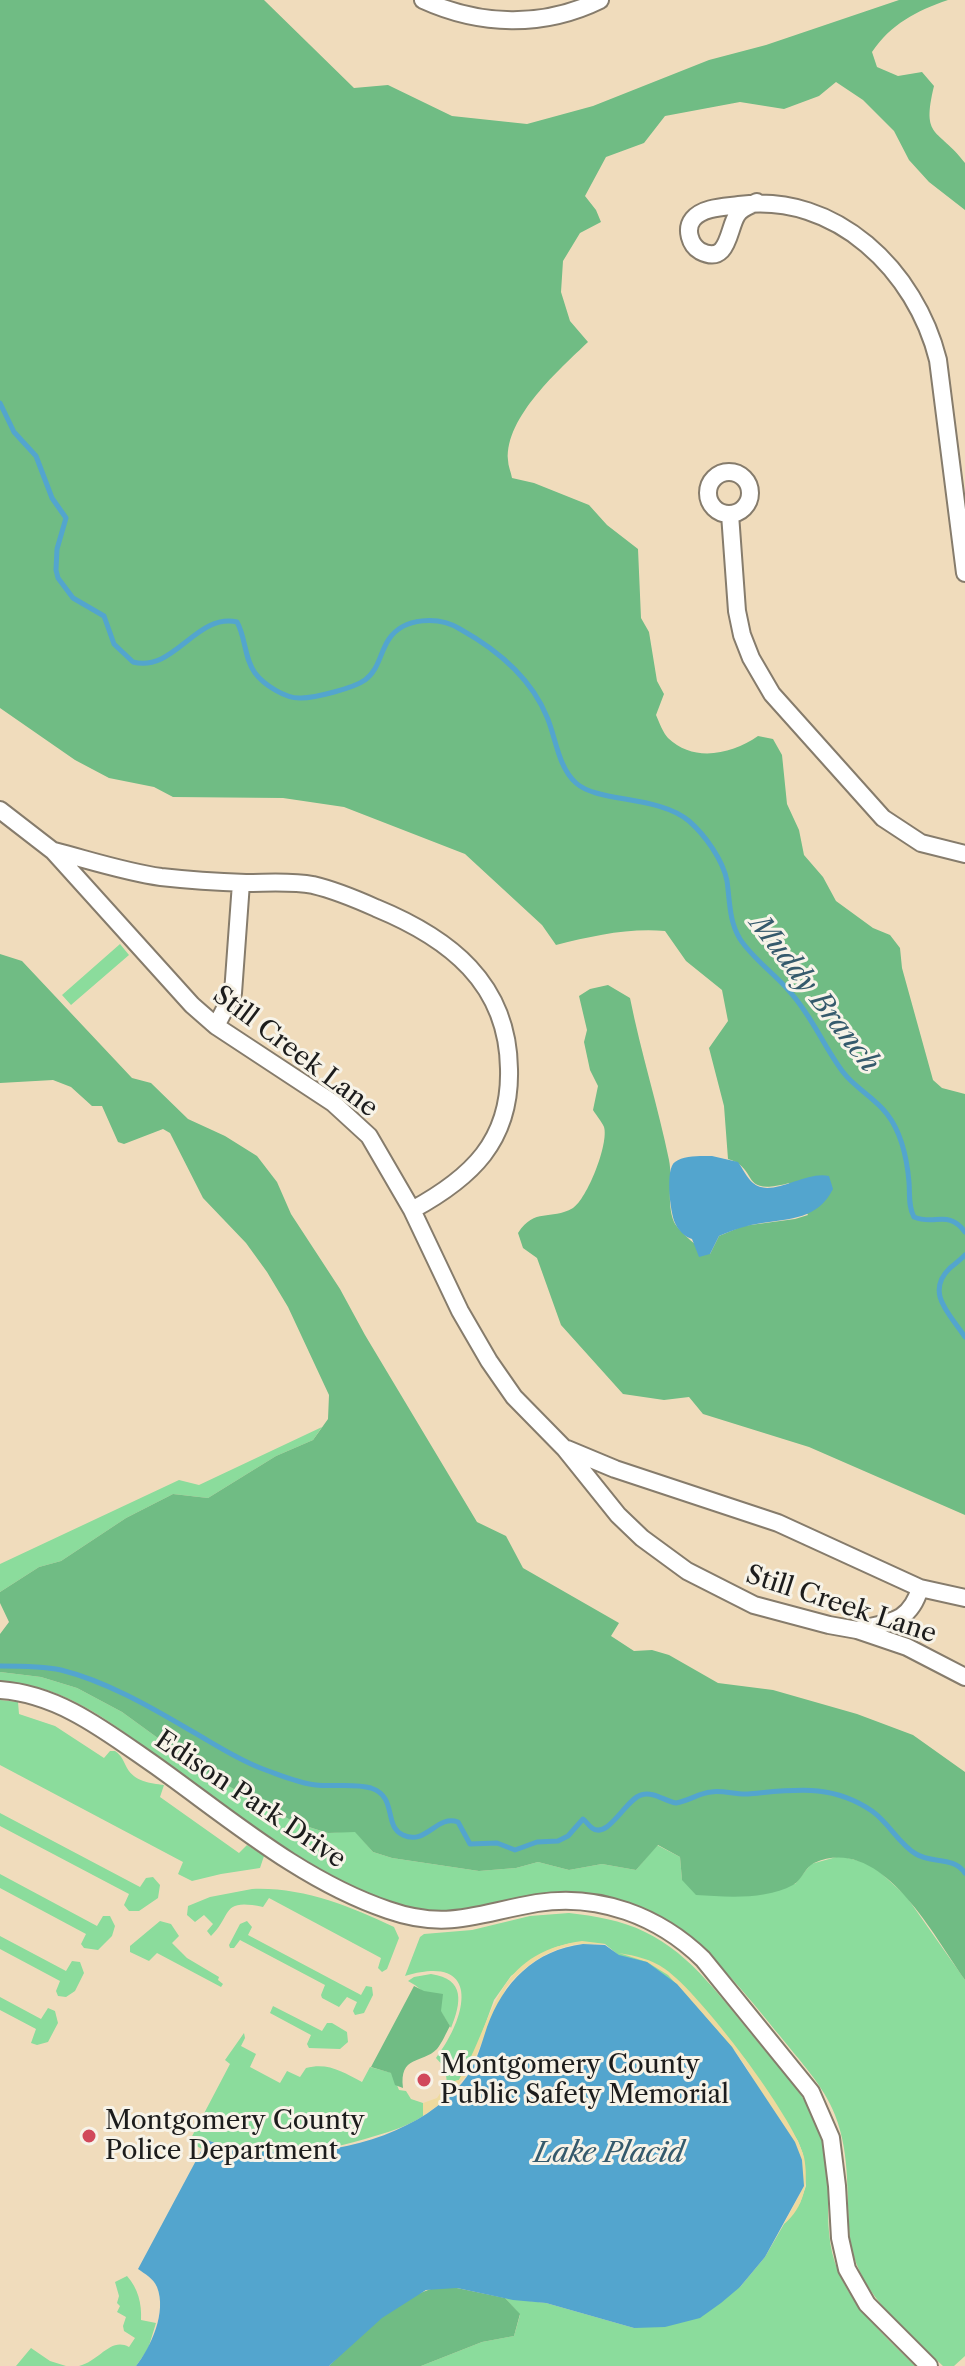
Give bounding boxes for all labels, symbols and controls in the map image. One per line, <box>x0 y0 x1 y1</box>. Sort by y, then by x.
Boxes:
water label: Muddy Branch <box>742 909 886 1079</box>
street label: Still Creek Lane <box>206 980 384 1124</box>
street label: Still Creek Lane <box>742 1560 940 1650</box>
street label: Edison Park Drive <box>149 1725 351 1875</box>
place label: Montgomery County Public Safety Memorial <box>440 2049 729 2110</box>
marker: Montgomery County Public Safety Memorial <box>415 2071 433 2089</box>
place label: Montgomery County Police Department <box>105 2105 365 2166</box>
marker: Montgomery County Police Department <box>80 2127 98 2145</box>
water label: Lake Placid <box>534 2137 684 2171</box>

